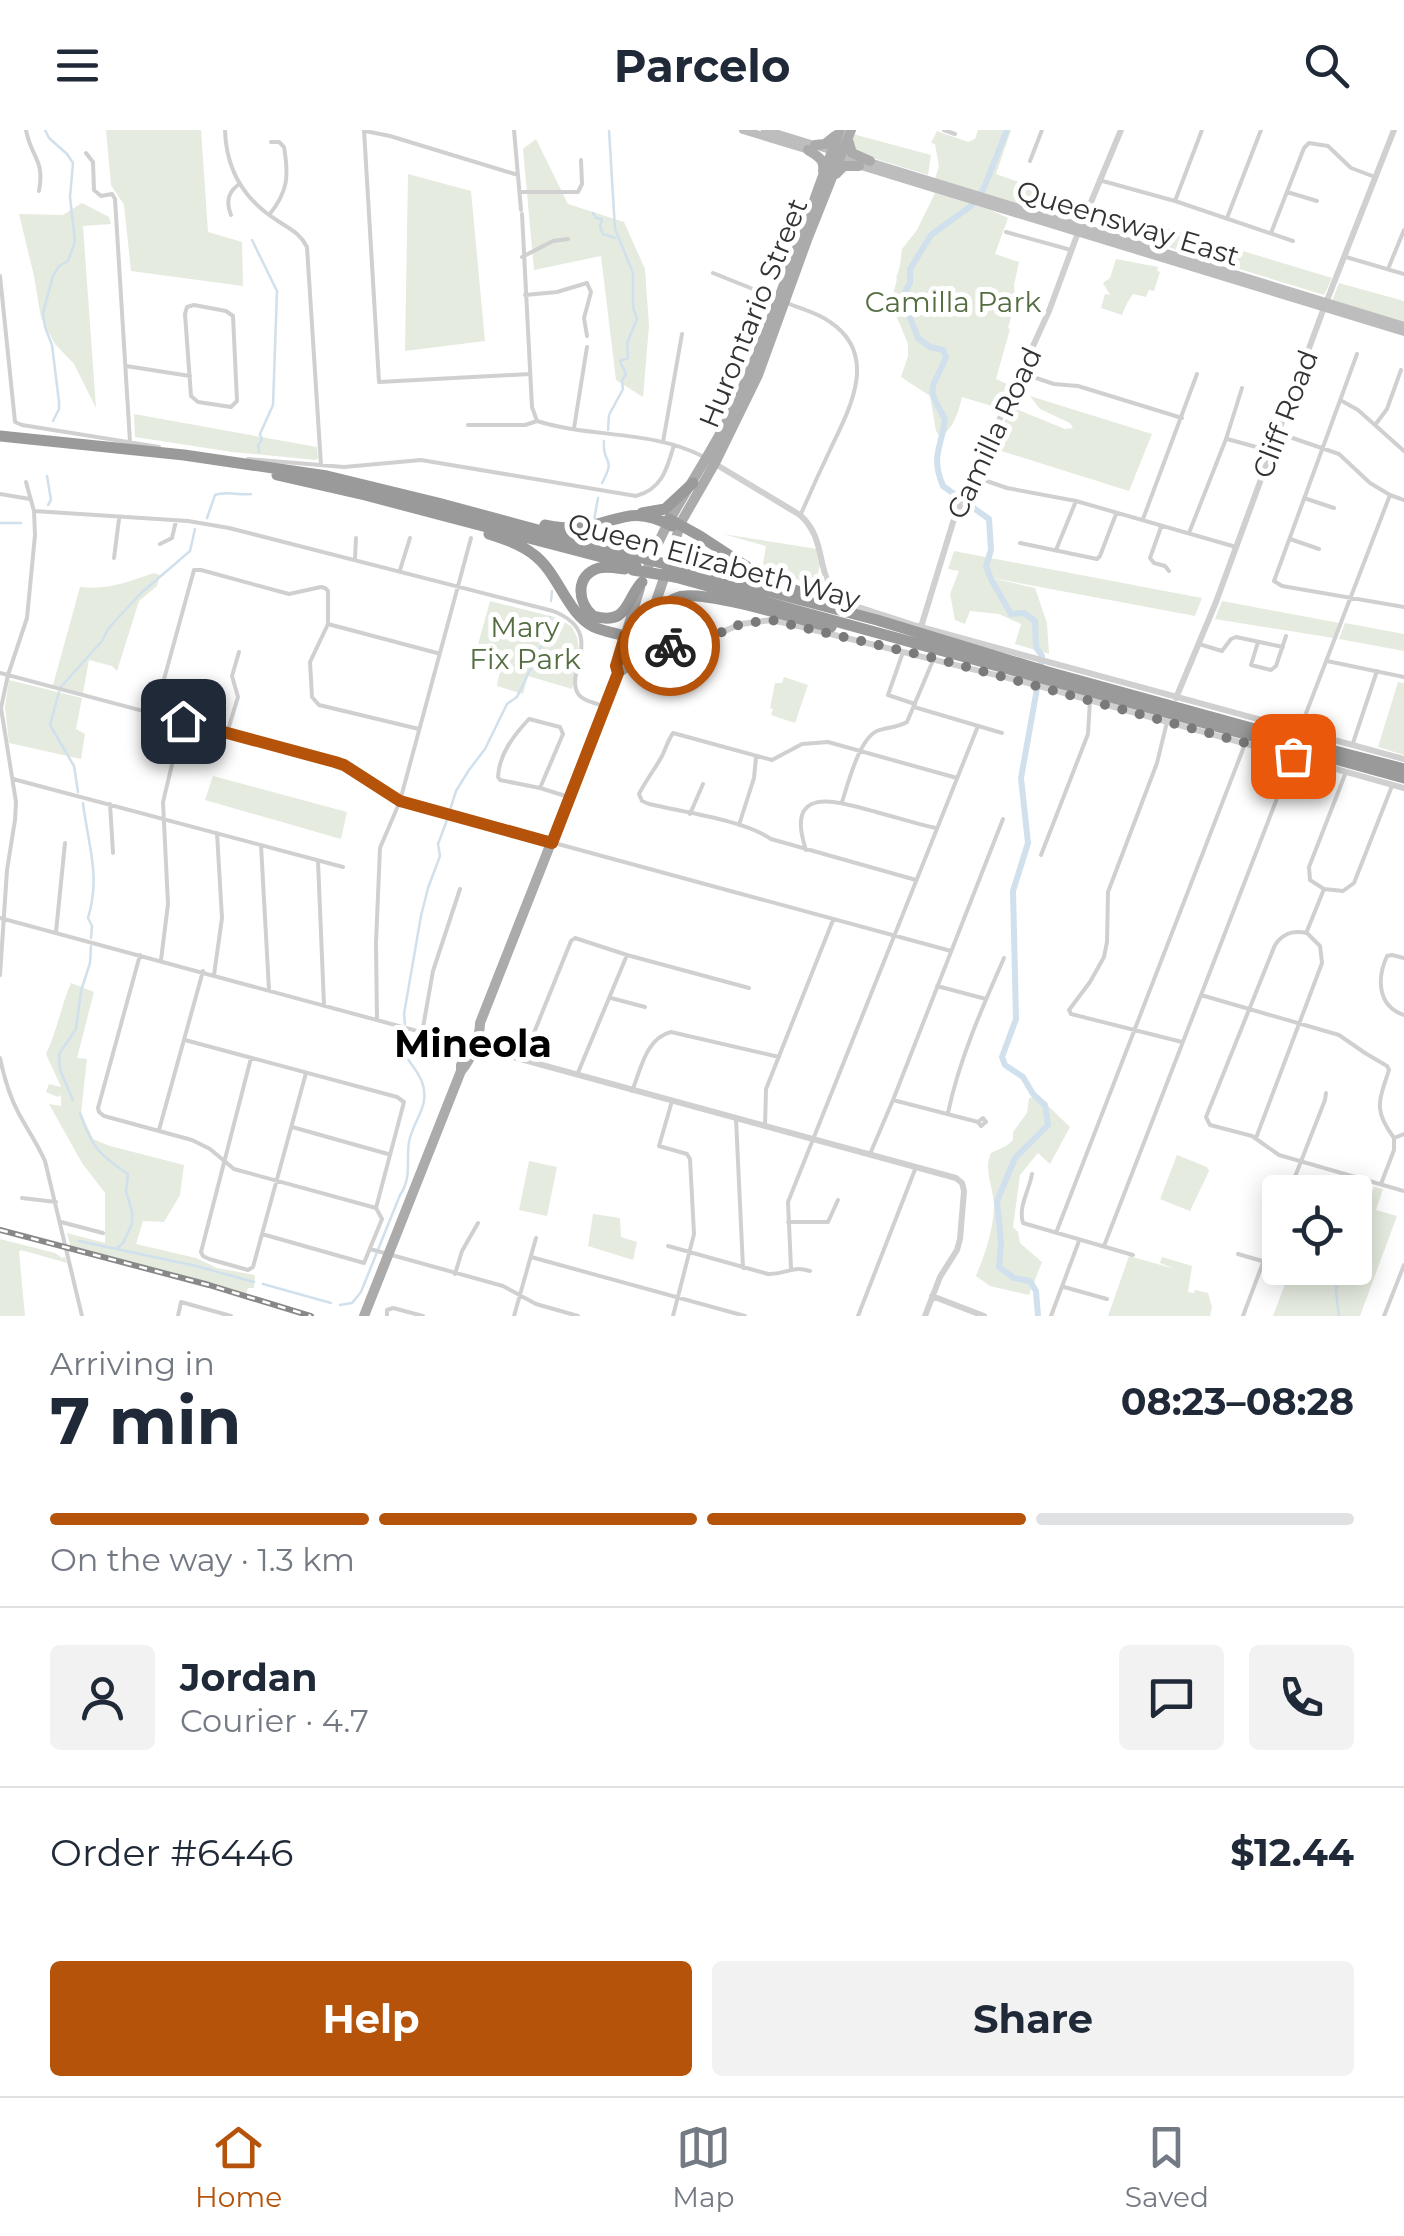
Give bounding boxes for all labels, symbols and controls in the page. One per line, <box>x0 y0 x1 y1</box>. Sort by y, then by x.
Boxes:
icon: menu <box>50 38 105 93</box>
text: Parcelo <box>614 38 790 93</box>
icon: search <box>1299 38 1354 93</box>
street label: Queensway East <box>1013 173 1243 273</box>
street label: Hurontario Street <box>691 193 815 433</box>
park label: Camilla Park <box>865 285 1041 319</box>
street label: Camilla Road <box>939 342 1049 524</box>
street label: Cliff Road <box>1245 345 1325 483</box>
street label: Queen Elizabeth Way <box>564 506 865 617</box>
courier <box>620 596 720 696</box>
park label: Mary Fix Park <box>469 610 581 676</box>
icon: bike <box>643 619 698 674</box>
pin <box>141 679 226 764</box>
icon: home <box>156 694 211 749</box>
pin <box>1251 714 1336 799</box>
icon: bag <box>1266 729 1321 784</box>
district label: Mineola <box>394 1020 552 1067</box>
map controls <box>1262 1175 1372 1285</box>
button: locate <box>1262 1175 1372 1285</box>
text: Arriving in <box>50 1344 215 1383</box>
text: 08:23–08:28 <box>1121 1378 1354 1425</box>
text: 7 min <box>50 1381 241 1460</box>
text: On the way · 1.3 km <box>50 1540 355 1579</box>
button: person <box>50 1645 155 1750</box>
button: chat <box>1119 1645 1224 1750</box>
button: phone <box>1249 1645 1354 1750</box>
text: Jordan <box>180 1654 318 1701</box>
text: Courier · 4.7 <box>180 1701 369 1740</box>
text: Order #6446 <box>50 1829 294 1876</box>
text: $12.44 <box>1230 1829 1354 1876</box>
button: Help <box>50 1961 692 2076</box>
button: Share <box>712 1961 1354 2076</box>
tab: Home <box>195 2120 282 2214</box>
tab: Map <box>672 2120 735 2214</box>
tab: Saved <box>1125 2120 1209 2214</box>

